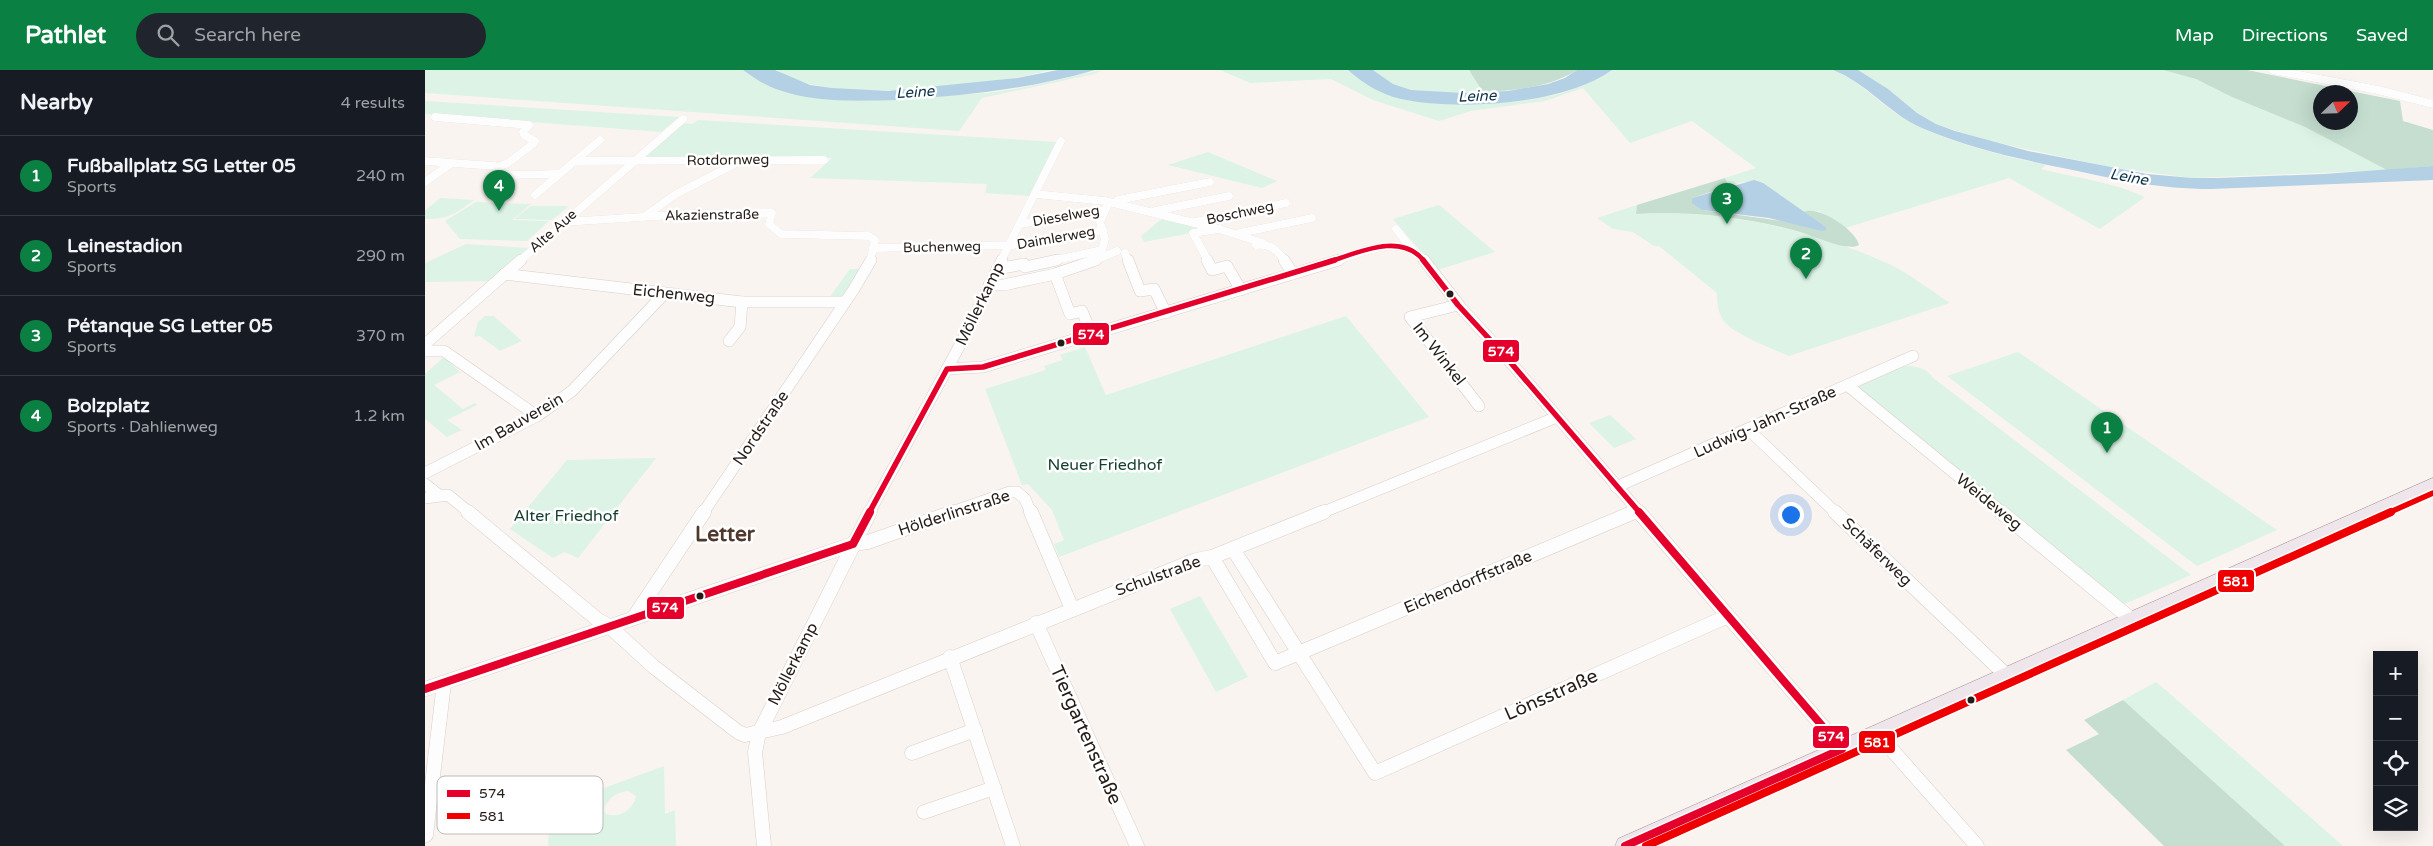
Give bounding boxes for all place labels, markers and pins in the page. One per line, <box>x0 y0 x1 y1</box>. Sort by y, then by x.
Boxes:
pin: 4 <box>483 170 515 211</box>
pin: 3 <box>1711 183 1743 224</box>
pin: 2 <box>1790 238 1822 279</box>
unlabelled marker <box>1445 289 1455 299</box>
unlabelled marker <box>1056 338 1066 348</box>
pin: 1 <box>2091 412 2123 453</box>
unlabelled marker <box>695 591 705 601</box>
unlabelled marker <box>1966 695 1976 705</box>

